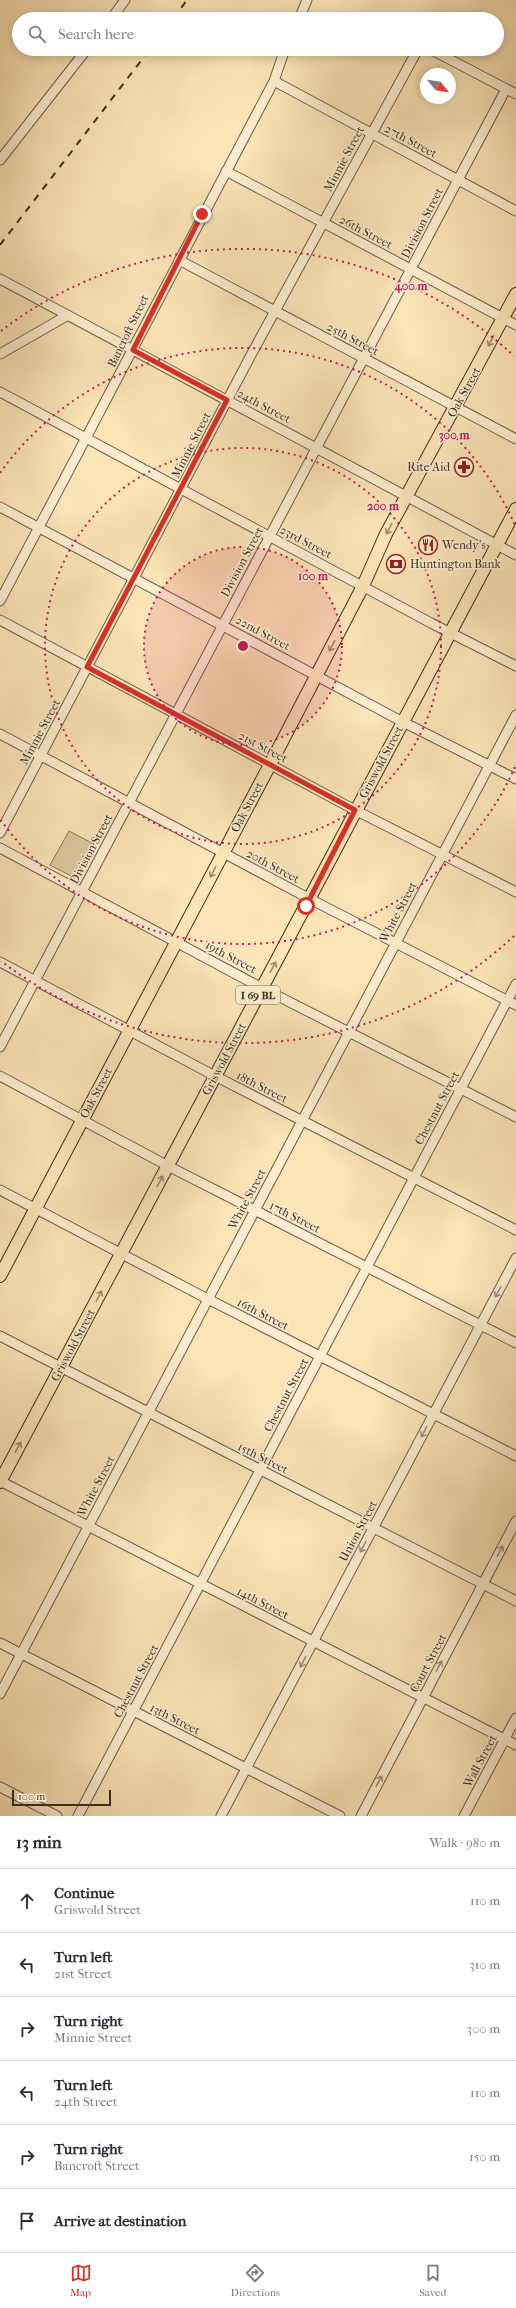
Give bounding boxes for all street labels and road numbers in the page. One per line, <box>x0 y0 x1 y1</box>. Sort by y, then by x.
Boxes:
street label: 27th Street <box>382 121 440 161</box>
street label: Minnie Street <box>321 123 367 194</box>
street label: Division Street <box>398 185 446 261</box>
street label: 26th Street <box>337 212 395 252</box>
street label: Bancroft Street <box>104 292 152 370</box>
street label: 25th Street <box>325 320 382 359</box>
street label: Oak Street <box>444 364 484 420</box>
street label: 24th Street <box>235 386 294 426</box>
street label: Minnie Street <box>168 409 214 480</box>
street label: 23rd Street <box>278 522 335 562</box>
street label: Division Street <box>218 524 267 599</box>
street label: 22nd Street <box>233 613 293 654</box>
street label: Minnie Street <box>17 696 63 767</box>
street label: Griswold Street <box>356 723 406 801</box>
street label: 21st Street <box>236 728 290 766</box>
street label: Oak Street <box>228 779 267 835</box>
street label: Division Street <box>67 811 116 886</box>
street label: 20th Street <box>244 846 303 886</box>
street label: White Street <box>376 879 420 946</box>
street label: 19th Street <box>203 938 260 977</box>
road number: I 69 BL <box>236 986 280 1004</box>
street label: Griswold Street <box>199 1020 249 1098</box>
street label: Oak Street <box>77 1065 116 1121</box>
street label: 18th Street <box>234 1068 291 1106</box>
street label: Chestnut Street <box>412 1068 463 1147</box>
street label: White Street <box>225 1166 269 1233</box>
street label: 17th Street <box>267 1198 323 1236</box>
street label: 16th Street <box>235 1295 292 1333</box>
street label: Griswold Street <box>48 1306 98 1384</box>
street label: Chestnut Street <box>261 1355 312 1434</box>
street label: 15th Street <box>235 1439 291 1477</box>
street label: White Street <box>74 1453 118 1520</box>
street label: Union Street <box>336 1498 380 1564</box>
street label: 14th Street <box>235 1584 292 1622</box>
street label: Court Street <box>407 1631 450 1695</box>
street label: Chestnut Street <box>111 1641 162 1720</box>
street label: 13th Street <box>148 1700 203 1738</box>
street label: Wall Street <box>460 1732 500 1791</box>

